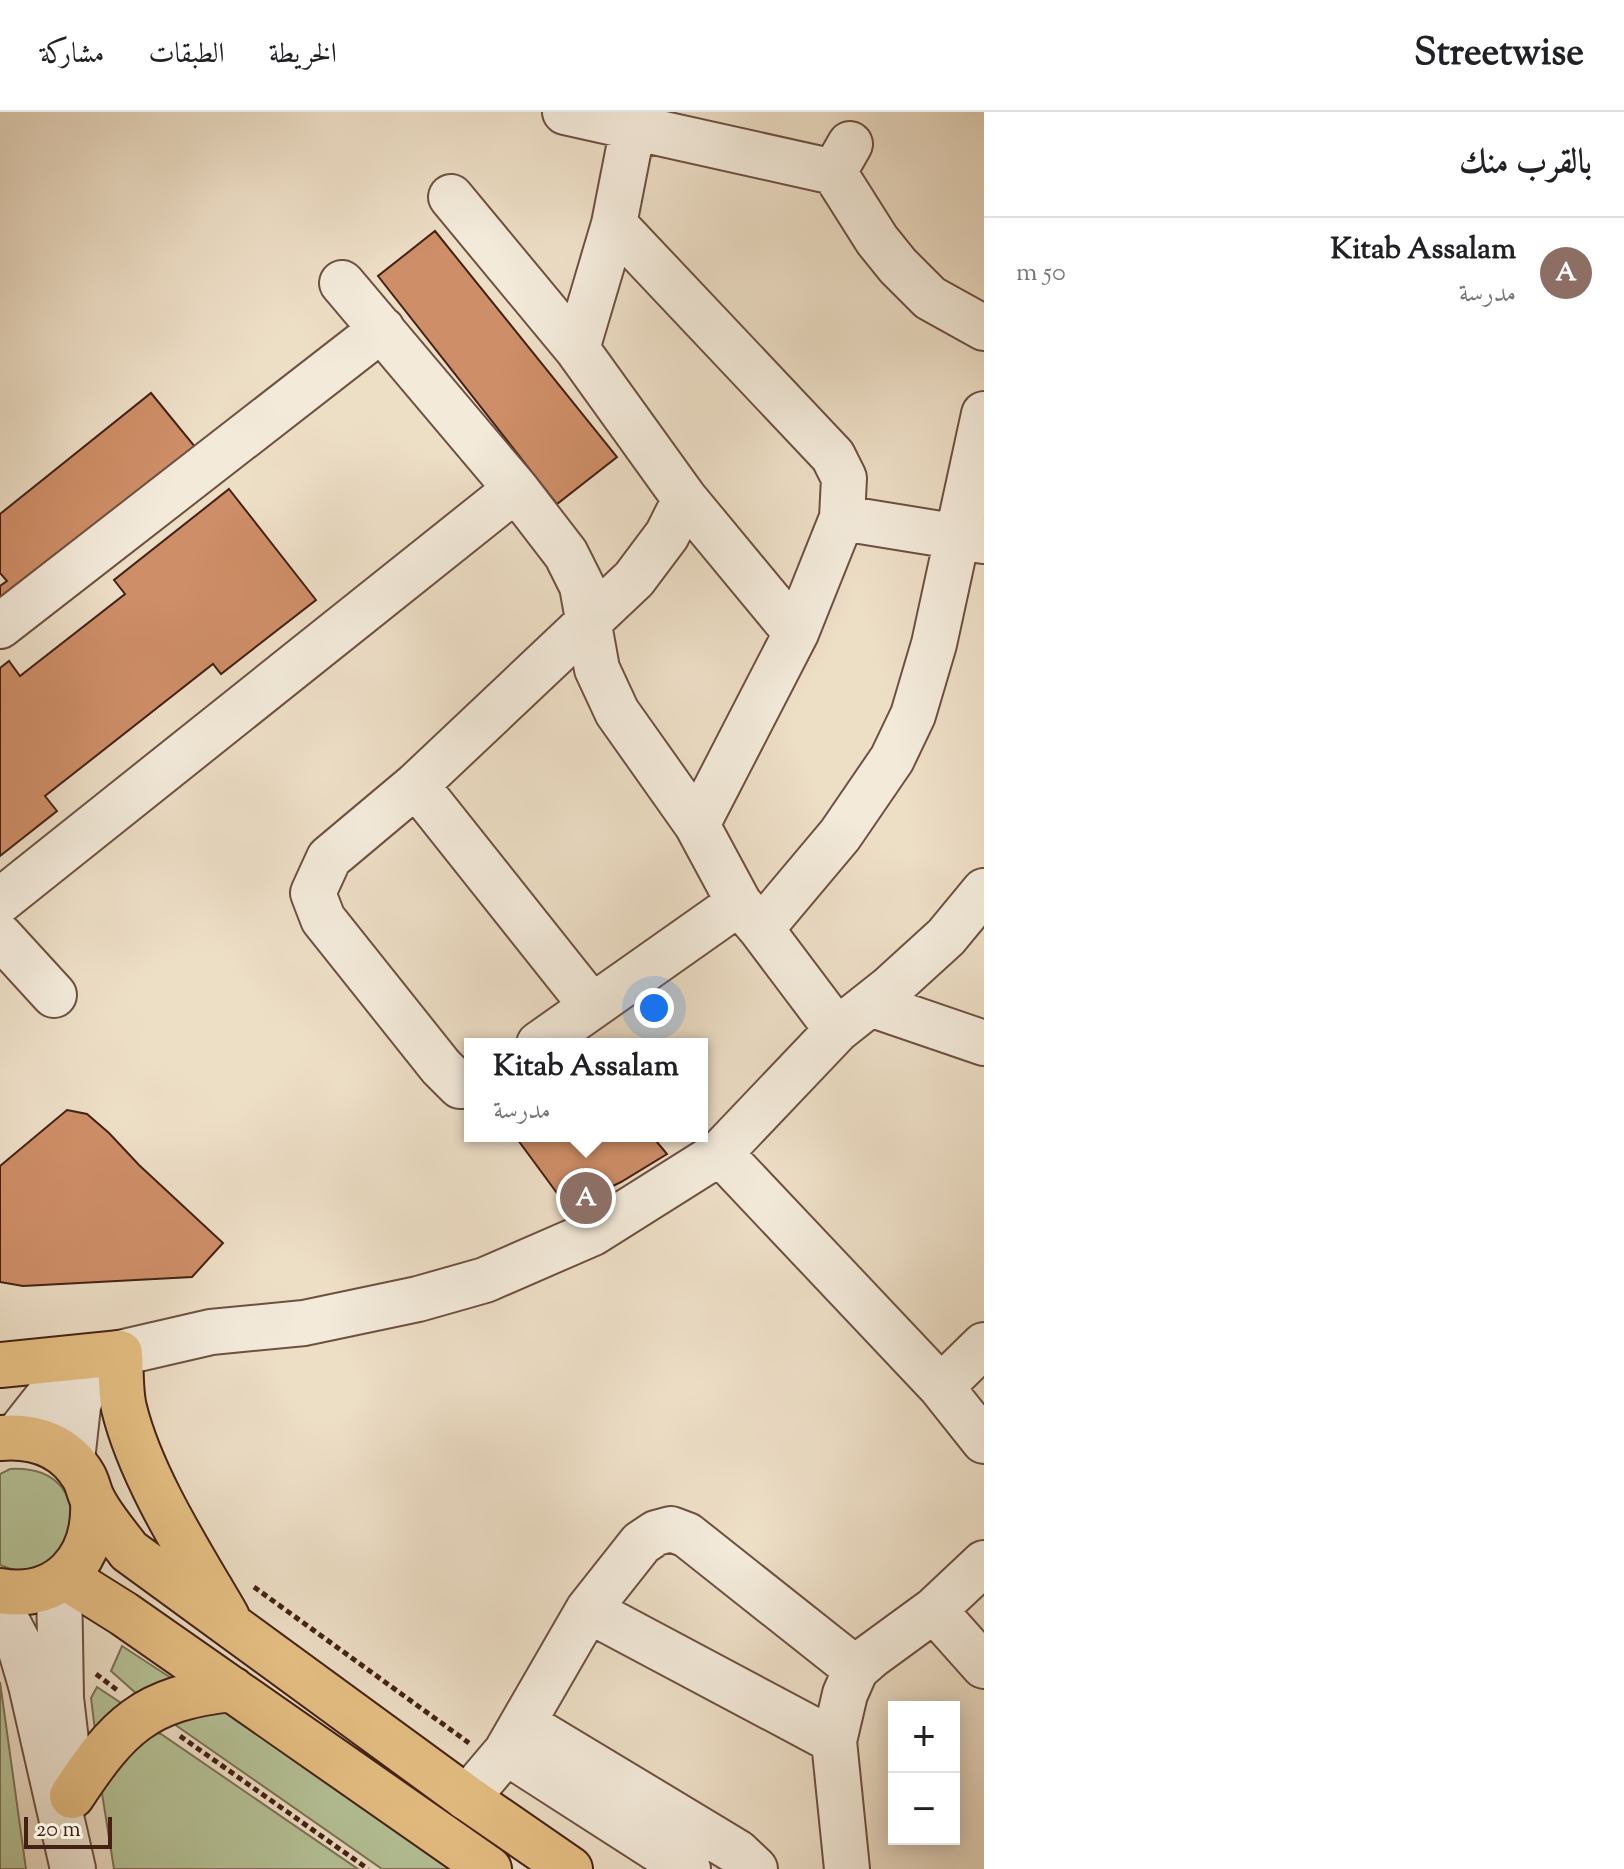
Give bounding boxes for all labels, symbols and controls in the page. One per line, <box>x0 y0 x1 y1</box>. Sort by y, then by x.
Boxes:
text: Streetwise <box>1414 28 1584 82</box>
text: مشاركة <box>40 35 104 75</box>
text: الطبقات <box>148 35 225 75</box>
text: الخريطة <box>269 35 337 75</box>
text: بالقرب منك <box>1459 139 1592 188</box>
text: Kitab Assalam <box>1331 229 1516 272</box>
text: 50 m <box>1016 255 1066 292</box>
text: A <box>1555 255 1577 292</box>
text: مدرسة <box>1459 276 1516 313</box>
your location <box>634 988 674 1028</box>
popup <box>464 1038 708 1142</box>
text: Kitab Assalam <box>493 1046 679 1089</box>
text: مدرسة <box>493 1093 551 1130</box>
pin: A <box>560 1168 612 1228</box>
map controls <box>888 1701 960 1845</box>
button: + <box>888 1701 960 1773</box>
button: − <box>888 1773 960 1845</box>
scale bar <box>24 1813 112 1849</box>
text: 20 m <box>36 1815 81 1847</box>

